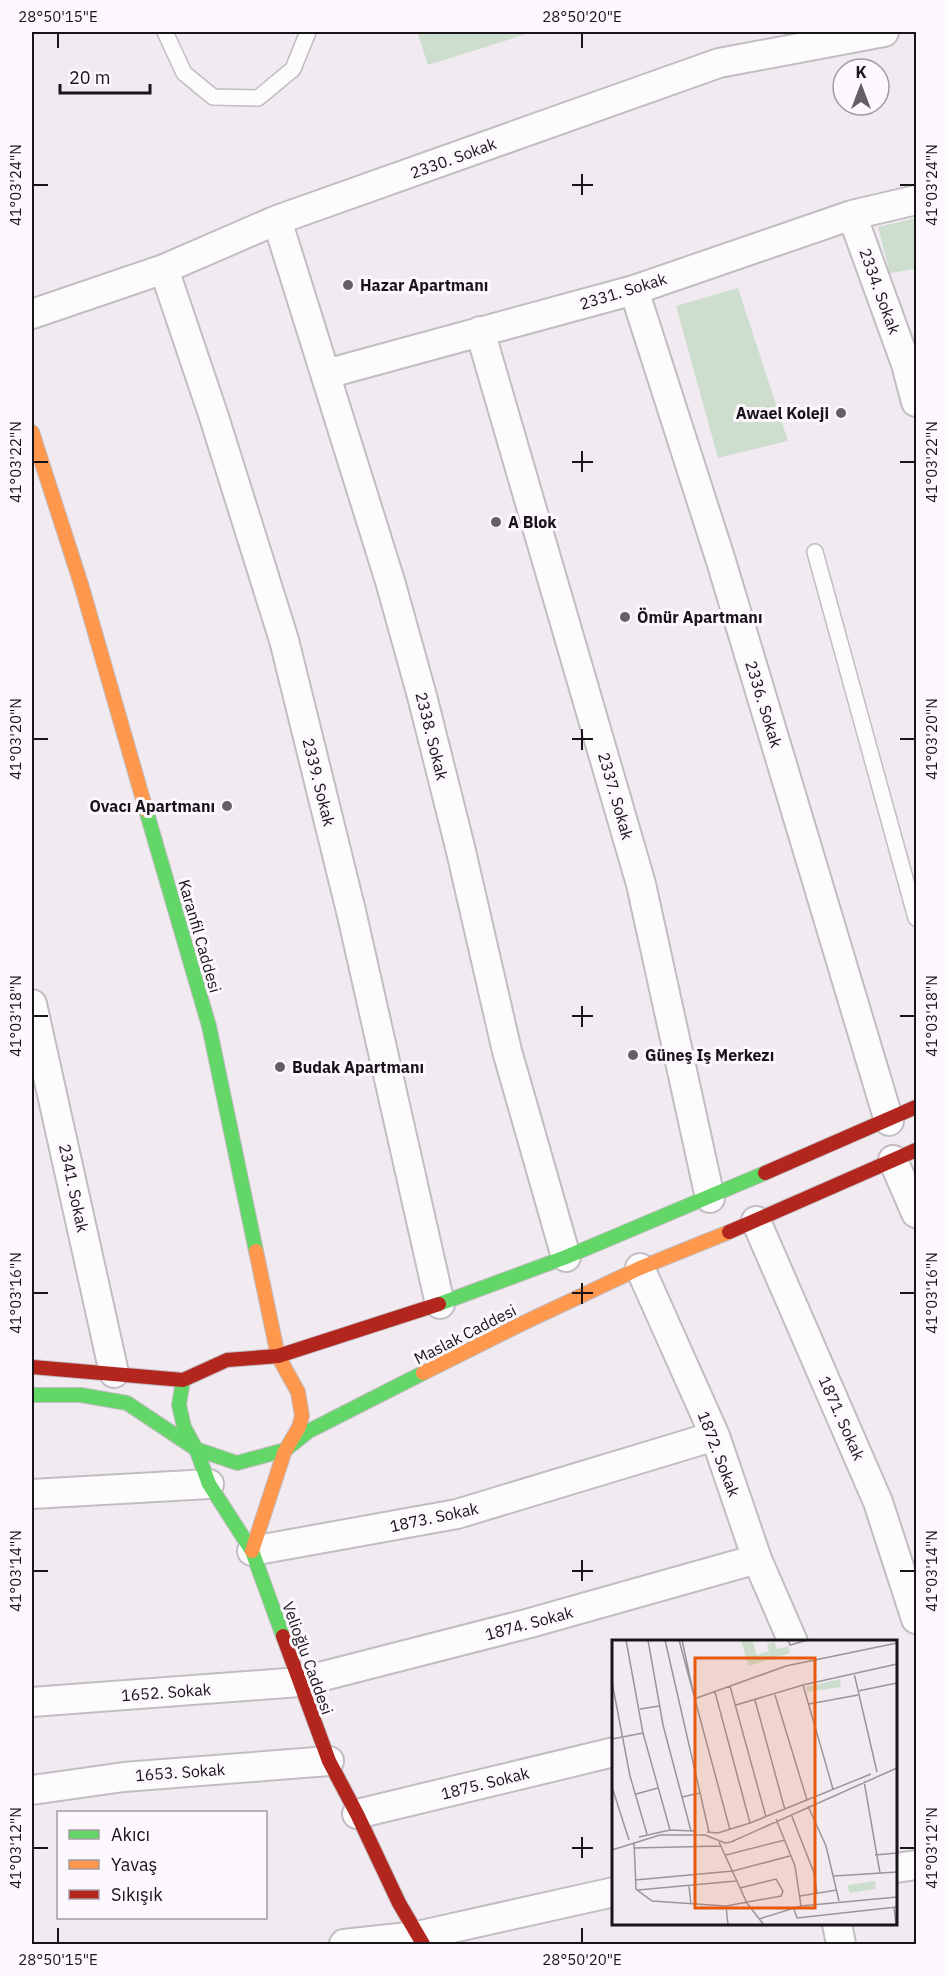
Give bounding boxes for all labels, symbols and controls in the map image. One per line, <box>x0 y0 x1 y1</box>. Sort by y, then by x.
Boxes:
text: 28°50'15"E <box>18 7 98 26</box>
text: 28°50'20"E <box>542 7 622 26</box>
scale bar <box>60 57 150 95</box>
north arrow <box>831 57 891 117</box>
text: K <box>855 62 867 82</box>
text: 20 m <box>69 66 111 89</box>
street label: 2330. Sokak <box>407 133 499 183</box>
text: 41°03'24"N <box>6 144 25 226</box>
text: 41°03'24"N <box>922 144 941 226</box>
street label: 2334. Sokak <box>855 245 905 337</box>
street label: 2331. Sokak <box>577 268 670 314</box>
place label: Hazar Apartmanı <box>360 275 488 295</box>
marker: Hazar Apartmanı <box>341 278 355 292</box>
place label: Awael Koleji <box>736 403 829 423</box>
marker: Awael Koleji <box>834 406 848 420</box>
text: 41°03'22"N <box>6 421 25 503</box>
text: 41°03'22"N <box>922 421 941 503</box>
place label: A Blok <box>508 512 557 532</box>
marker: A Blok <box>489 515 503 529</box>
place label: Ömür Apartmanı <box>637 607 762 627</box>
marker: Ömür Apartmanı <box>618 610 632 624</box>
street label: 2336. Sokak <box>741 658 787 751</box>
street label: 2338. Sokak <box>411 690 453 783</box>
text: 41°03'20"N <box>6 698 25 780</box>
text: 41°03'20"N <box>922 698 941 780</box>
street label: 2339. Sokak <box>298 736 340 829</box>
street label: 2337. Sokak <box>594 750 638 843</box>
place label: Ovacı Apartmanı <box>89 796 215 816</box>
marker: Ovacı Apartmanı <box>220 799 234 813</box>
street label: Karanfil Caddesi <box>174 877 226 995</box>
text: 41°03'18"N <box>6 975 25 1057</box>
text: 41°03'18"N <box>922 975 941 1057</box>
place label: Güneş Iş Merkezı <box>645 1045 774 1065</box>
marker: Güneş Iş Merkezı <box>626 1048 640 1062</box>
place label: Budak Apartmanı <box>292 1057 424 1077</box>
marker: Budak Apartmanı <box>273 1060 287 1074</box>
street label: 2341. Sokak <box>55 1142 93 1235</box>
text: 41°03'16"N <box>6 1252 25 1334</box>
text: 41°03'16"N <box>922 1252 941 1334</box>
street label: Maslak Caddesi <box>411 1300 519 1368</box>
street label: 1871. Sokak <box>815 1373 870 1464</box>
street label: 1872. Sokak <box>694 1408 745 1500</box>
street label: 1873. Sokak <box>388 1498 481 1536</box>
text: 41°03'14"N <box>6 1530 25 1612</box>
text: 41°03'14"N <box>922 1530 941 1612</box>
street label: Velioğlu Caddesi <box>278 1599 338 1717</box>
street label: 1874. Sokak <box>483 1602 576 1644</box>
inset map <box>612 1640 897 1925</box>
street label: 1652. Sokak <box>120 1679 212 1705</box>
street label: 1653. Sokak <box>134 1759 226 1785</box>
street label: 1875. Sokak <box>439 1762 532 1804</box>
text: 41°03'12"N <box>6 1807 25 1889</box>
text: 41°03'12"N <box>922 1807 941 1889</box>
legend <box>57 1811 267 1919</box>
text: Akıcı <box>111 1823 150 1846</box>
text: Yavaş <box>111 1853 157 1876</box>
text: Sıkışık <box>111 1883 163 1906</box>
text: 28°50'15"E <box>18 1950 98 1969</box>
text: 28°50'20"E <box>542 1950 622 1969</box>

